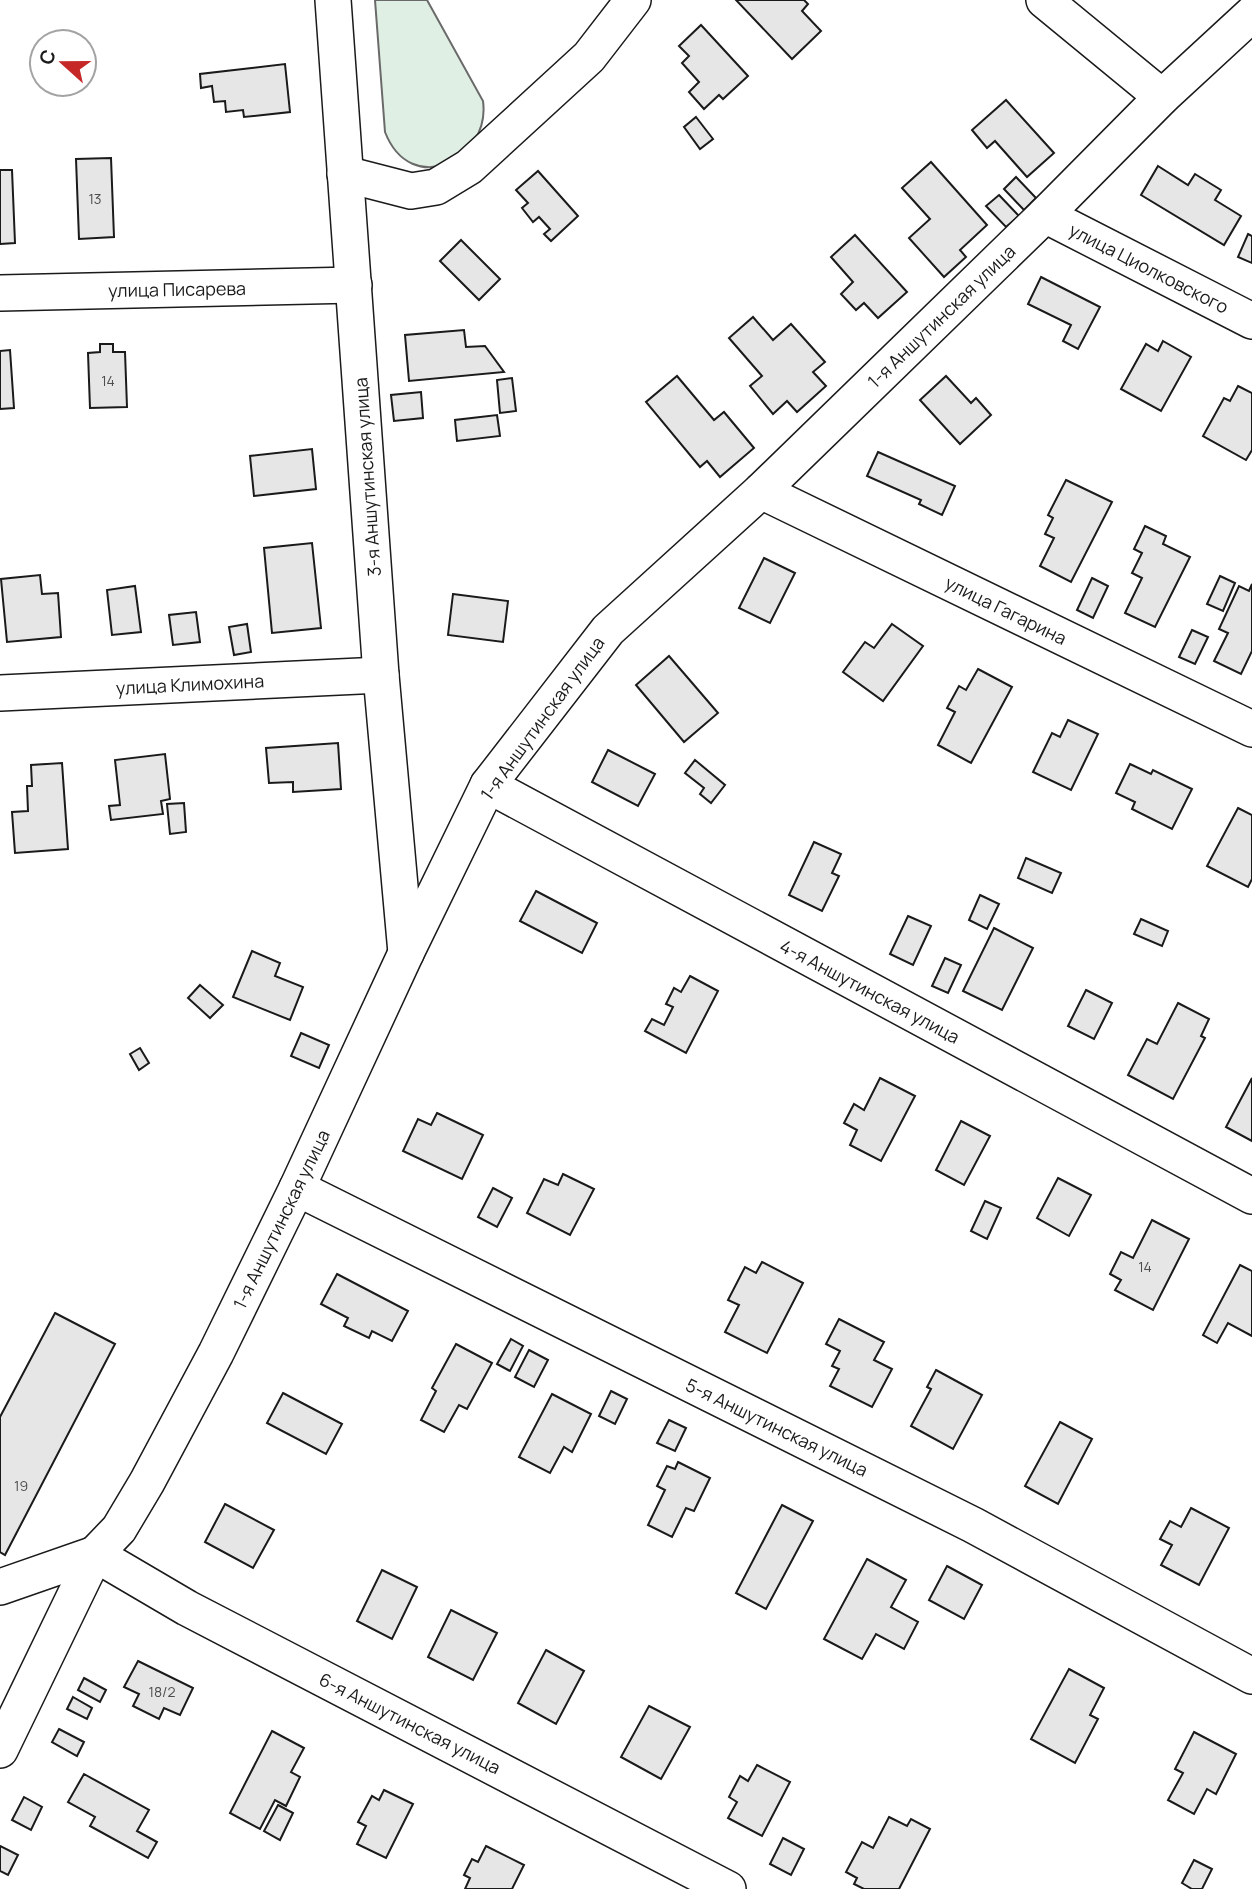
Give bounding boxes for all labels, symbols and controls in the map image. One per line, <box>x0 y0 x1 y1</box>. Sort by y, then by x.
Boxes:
north arrow <box>28 28 98 98</box>
text: С <box>32 46 62 68</box>
house number: 13 <box>88 189 102 208</box>
street label: улица Циолковского <box>1065 217 1233 319</box>
street label: 1-я Аншутинская улица <box>862 239 1020 393</box>
street label: улица Писарева <box>108 276 246 302</box>
house number: 14 <box>101 371 115 390</box>
street label: 3-я Аншутинская улица <box>348 377 386 577</box>
street label: улица Гагарина <box>941 570 1071 650</box>
street label: 1-я Аншутинская улица <box>475 631 609 805</box>
street label: улица Климохина <box>115 668 265 700</box>
street label: 4-я Аншутинская улица <box>776 933 964 1049</box>
street label: 1-я Аншутинская улица <box>227 1125 335 1313</box>
house number: 14 <box>1138 1257 1152 1276</box>
street label: 5-я Аншутинская улица <box>682 1372 872 1482</box>
house number: 19 <box>14 1476 28 1495</box>
street label: 6-я Аншутинская улица <box>315 1667 505 1779</box>
house number: 18/2 <box>149 1682 176 1701</box>

